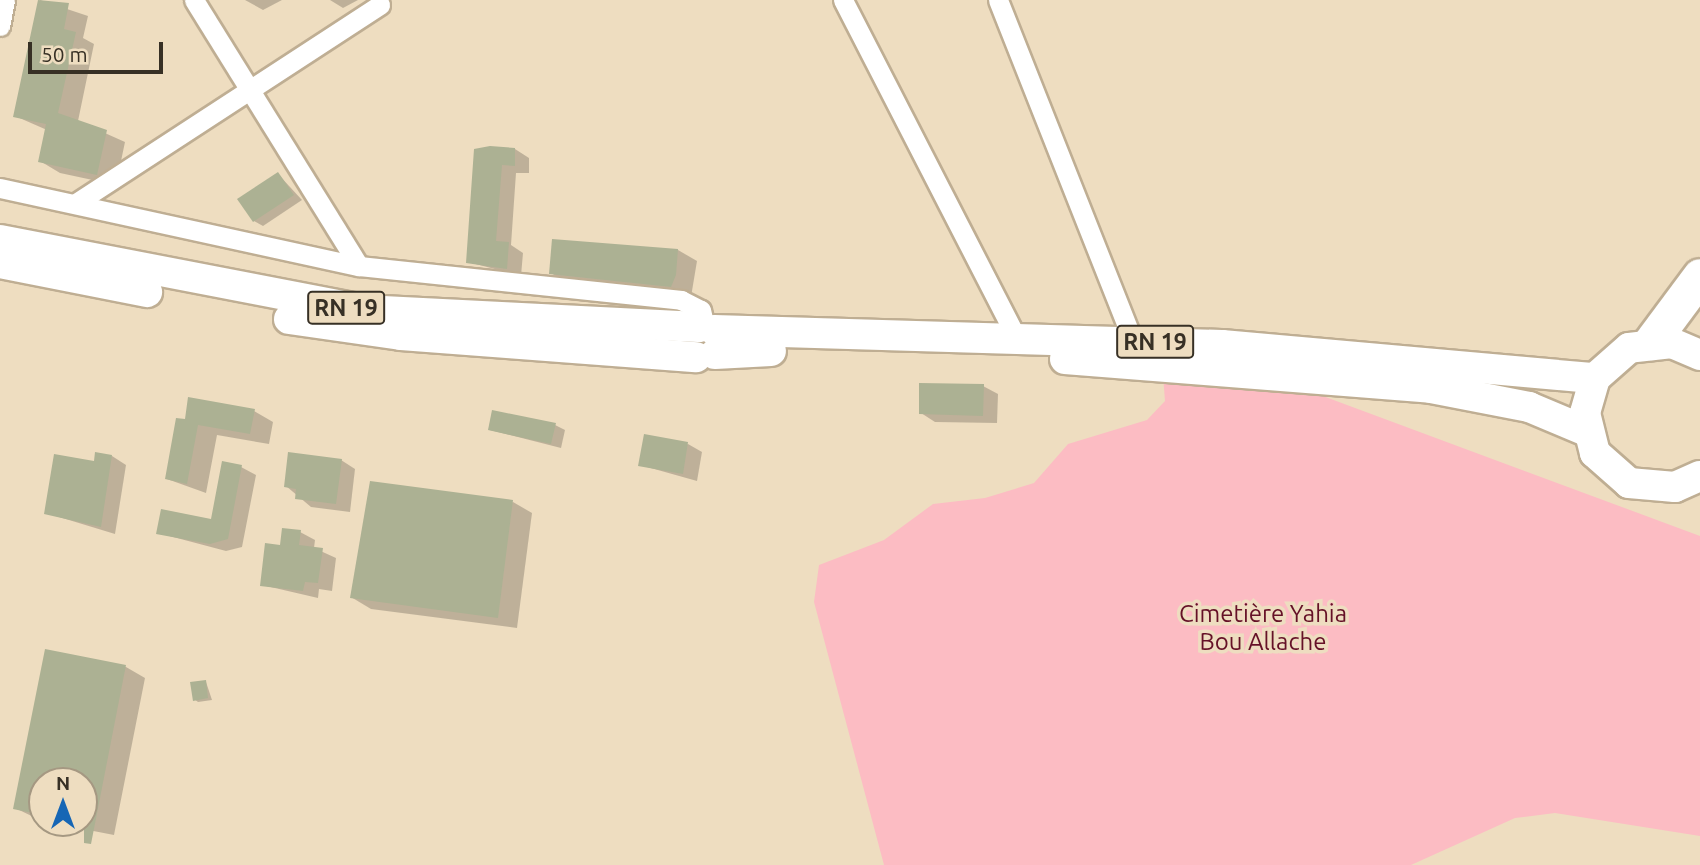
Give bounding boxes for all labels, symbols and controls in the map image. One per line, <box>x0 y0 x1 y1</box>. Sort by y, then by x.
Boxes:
scale bar <box>32 28 166 72</box>
text: 50 m <box>41 42 88 66</box>
road number: RN 19 <box>306 288 386 328</box>
road number: RN 19 <box>1115 322 1195 362</box>
park label: Cimetière Yahia Bou Allache <box>1179 600 1347 656</box>
north arrow <box>28 767 98 837</box>
text: N <box>56 772 70 794</box>

